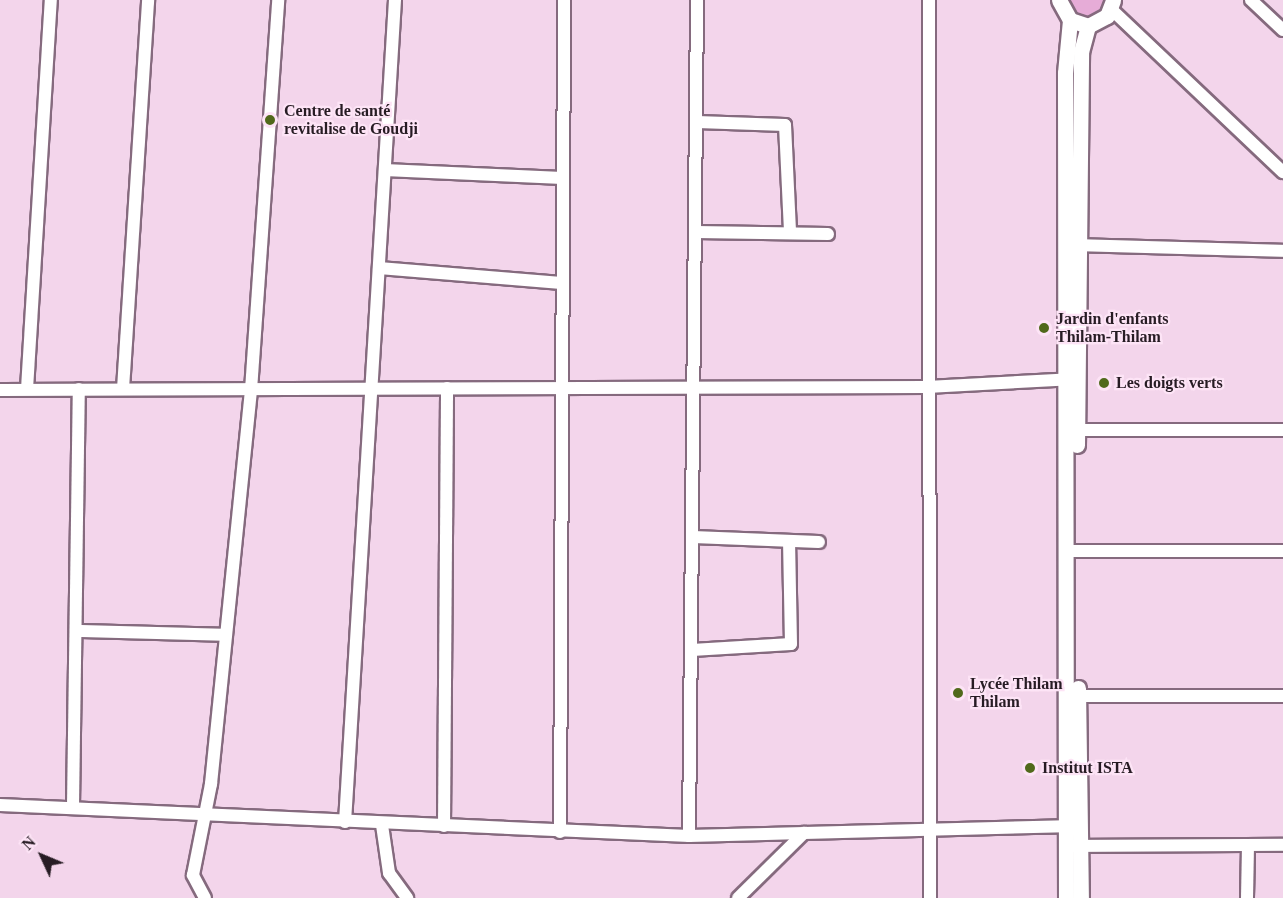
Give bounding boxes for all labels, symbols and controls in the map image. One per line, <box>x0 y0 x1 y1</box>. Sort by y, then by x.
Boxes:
place label: Centre de santé revitalise de Goudji <box>284 101 418 139</box>
marker: Centre de santé revitalise de Goudji <box>261 111 279 129</box>
place label: Jardin d'enfants Thilam-Thilam <box>1056 309 1168 347</box>
marker: Jardin d'enfants Thilam-Thilam <box>1037 321 1051 335</box>
place label: Les doigts verts <box>1116 373 1223 393</box>
marker: Les doigts verts <box>1097 376 1111 390</box>
place label: Lycée Thilam Thilam <box>970 674 1063 712</box>
marker: Lycée Thilam Thilam <box>951 686 965 700</box>
place label: Institut ISTA <box>1042 758 1133 778</box>
marker: Institut ISTA <box>1023 761 1037 775</box>
north arrow <box>12 826 72 886</box>
text: N <box>19 833 39 853</box>

